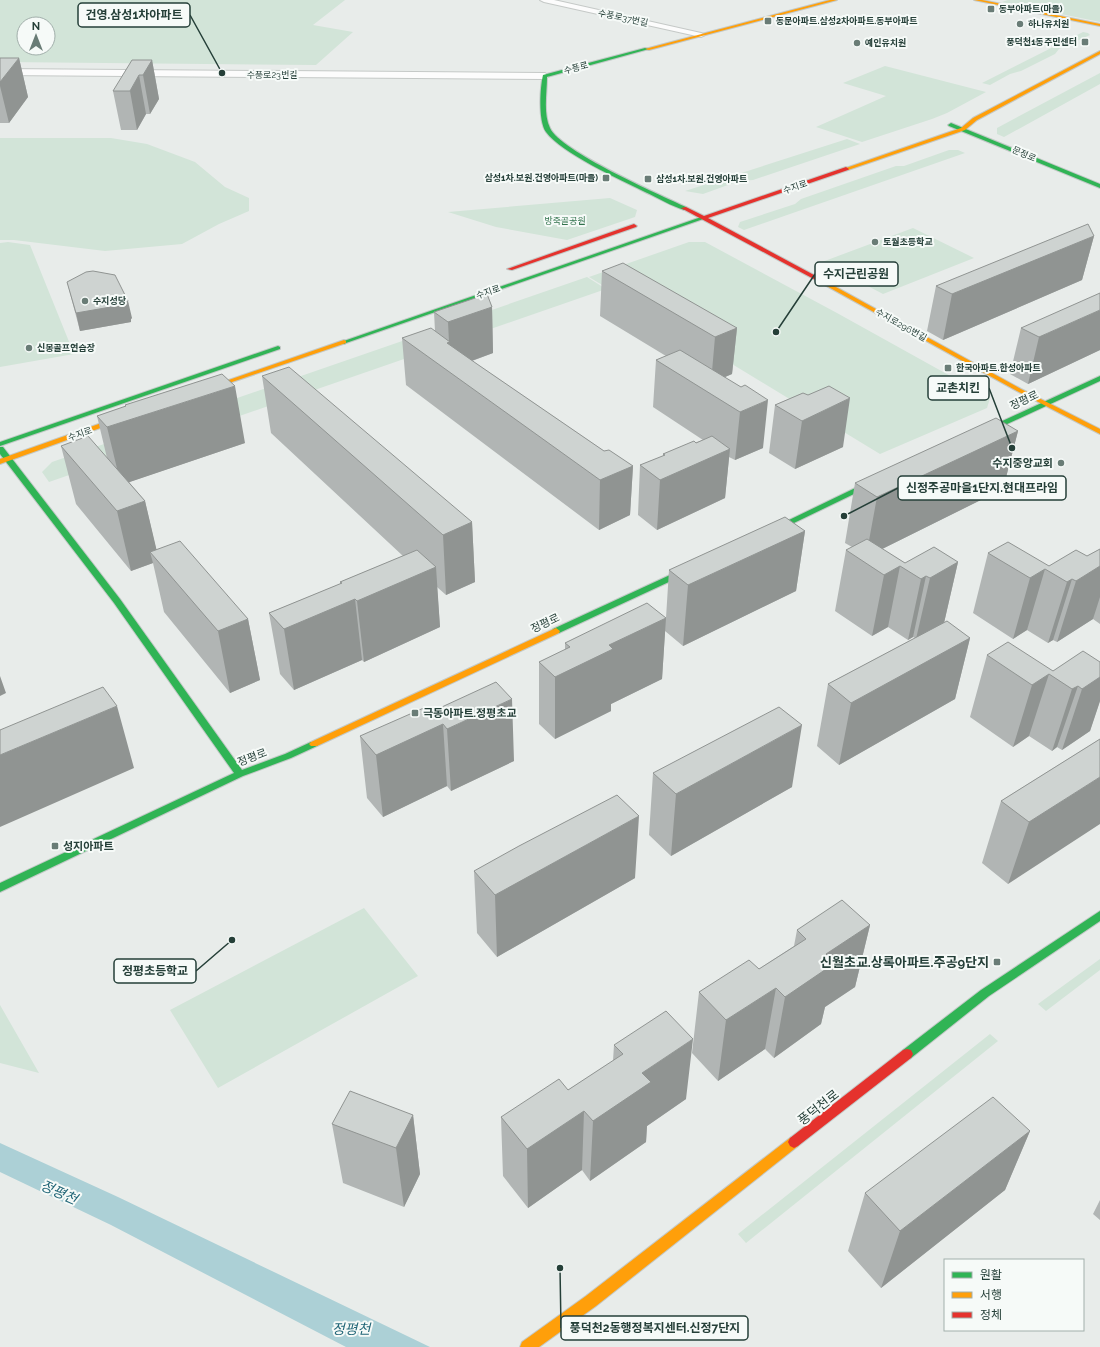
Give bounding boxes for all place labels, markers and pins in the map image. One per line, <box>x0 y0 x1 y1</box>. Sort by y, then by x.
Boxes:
callout: 건영.삼성1차아파트 <box>78 3 190 27</box>
marker: 동부아파트(마을) <box>986 4 996 14</box>
place label: 동부아파트(마을) <box>998 4 1063 14</box>
marker: 동문아파트.삼성2차아파트.동부아파트 <box>763 16 773 26</box>
place label: 동문아파트.삼성2차아파트.동부아파트 <box>775 16 918 26</box>
marker: 하나유치원 <box>1015 19 1025 29</box>
place label: 하나유치원 <box>1028 19 1069 29</box>
place label: 풍덕천1동주민센터 <box>1006 36 1077 47</box>
marker: 풍덕천1동주민센터 <box>1080 37 1090 47</box>
marker: 예인유치원 <box>852 38 862 48</box>
place label: 예인유치원 <box>865 38 906 48</box>
place label: 삼성1차.보원.건영아파트(마을) <box>485 173 598 183</box>
marker: 삼성1차.보원.건영아파트(마을) <box>601 173 611 183</box>
marker: 삼성1차.보원.건영아파트 <box>643 174 653 184</box>
place label: 삼성1차.보원.건영아파트 <box>656 174 747 184</box>
place label: 토월초등학교 <box>883 236 933 247</box>
marker: 토월초등학교 <box>870 237 880 247</box>
callout: 수지근린공원 <box>815 262 898 286</box>
marker: 수지성당 <box>80 296 90 306</box>
place label: 수지성당 <box>93 296 127 306</box>
marker: 신봉골프연습장 <box>24 343 34 353</box>
place label: 신봉골프연습장 <box>37 343 95 353</box>
place label: 한국아파트.한성아파트 <box>956 362 1041 373</box>
marker: 한국아파트.한성아파트 <box>943 363 953 373</box>
callout: 교촌치킨 <box>928 376 989 400</box>
place label: 수지중앙교회 <box>992 457 1053 470</box>
marker: 수지중앙교회 <box>1056 458 1066 468</box>
callout: 신정주공마을1단지.현대프라임 <box>898 476 1066 500</box>
place label: 극동아파트.정평초교 <box>423 707 517 720</box>
marker: 극동아파트.정평초교 <box>410 708 420 718</box>
place label: 성지아파트 <box>63 840 114 853</box>
marker: 성지아파트 <box>50 841 60 851</box>
place label: 신월초교.상록아파트.주공9단지 <box>820 955 989 970</box>
marker: 신월초교.상록아파트.주공9단지 <box>992 957 1002 967</box>
callout: 정평초등학교 <box>114 959 196 983</box>
callout: 풍덕천2동행정복지센터.신정7단지 <box>561 1316 748 1340</box>

